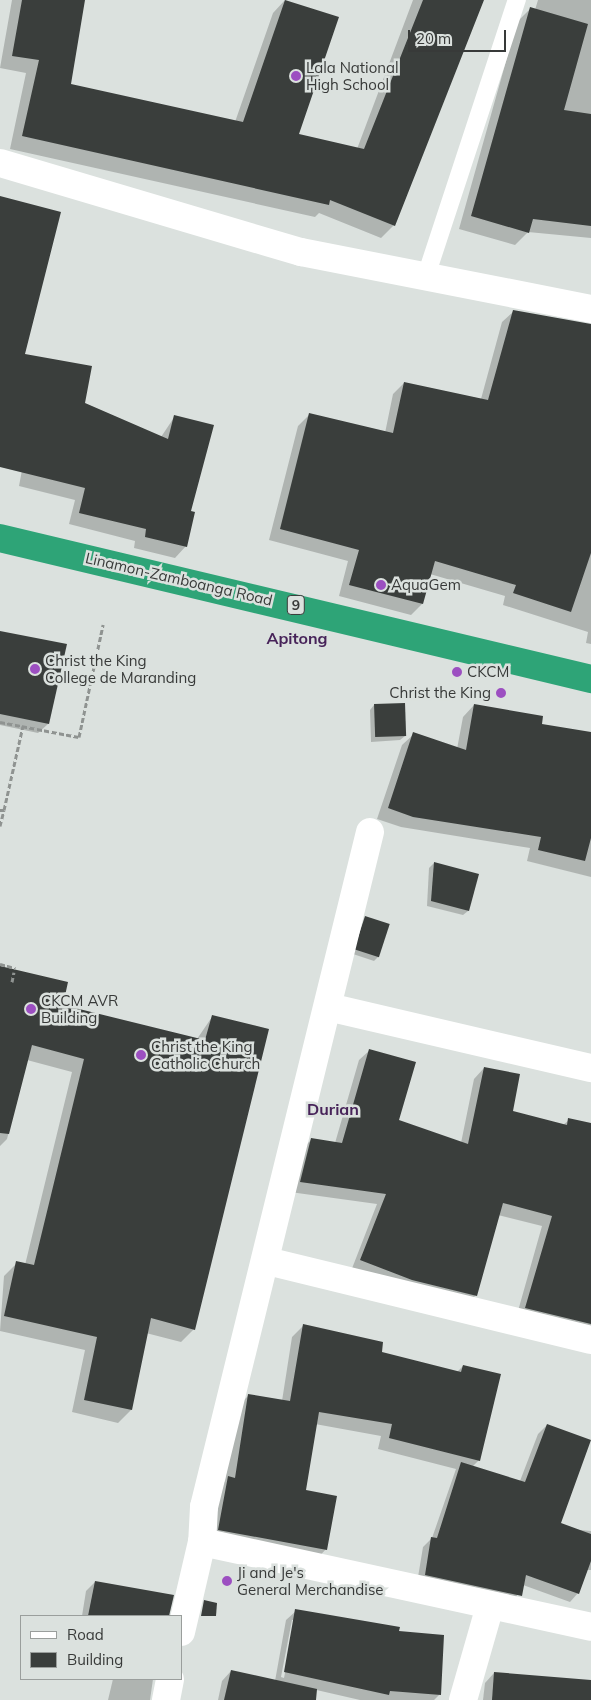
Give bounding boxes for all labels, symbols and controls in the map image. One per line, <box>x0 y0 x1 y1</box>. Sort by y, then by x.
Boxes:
scale bar <box>411 20 508 52</box>
text: 20 m <box>416 29 451 48</box>
place label: Lala National High School <box>306 58 399 93</box>
marker: Lala National High School <box>290 70 302 82</box>
street label: Linamon-Zamboanga Road <box>84 549 274 609</box>
place label: AquaGem <box>391 576 461 594</box>
marker: AquaGem <box>375 579 387 591</box>
road number: 9 <box>286 594 306 616</box>
district label: Apitong <box>266 628 328 648</box>
place label: Christ the King College de Maranding <box>45 651 196 686</box>
marker: Christ the King College de Maranding <box>29 663 41 675</box>
place label: CKCM <box>467 663 509 681</box>
marker: CKCM <box>451 666 463 678</box>
place label: Christ the King <box>389 684 491 702</box>
marker: Christ the King <box>495 687 507 699</box>
place label: CKCM AVR Building <box>41 991 118 1026</box>
marker: CKCM AVR Building <box>25 1003 37 1015</box>
place label: Christ the King Catholic Church <box>151 1037 260 1072</box>
marker: Christ the King Catholic Church <box>135 1049 147 1061</box>
district label: Durian <box>307 1099 359 1119</box>
place label: Ji and Je's General Merchandise <box>237 1563 383 1598</box>
marker: Ji and Je's General Merchandise <box>221 1575 233 1587</box>
legend <box>20 1615 182 1680</box>
text: Road <box>67 1625 104 1644</box>
text: Building <box>67 1650 123 1669</box>

